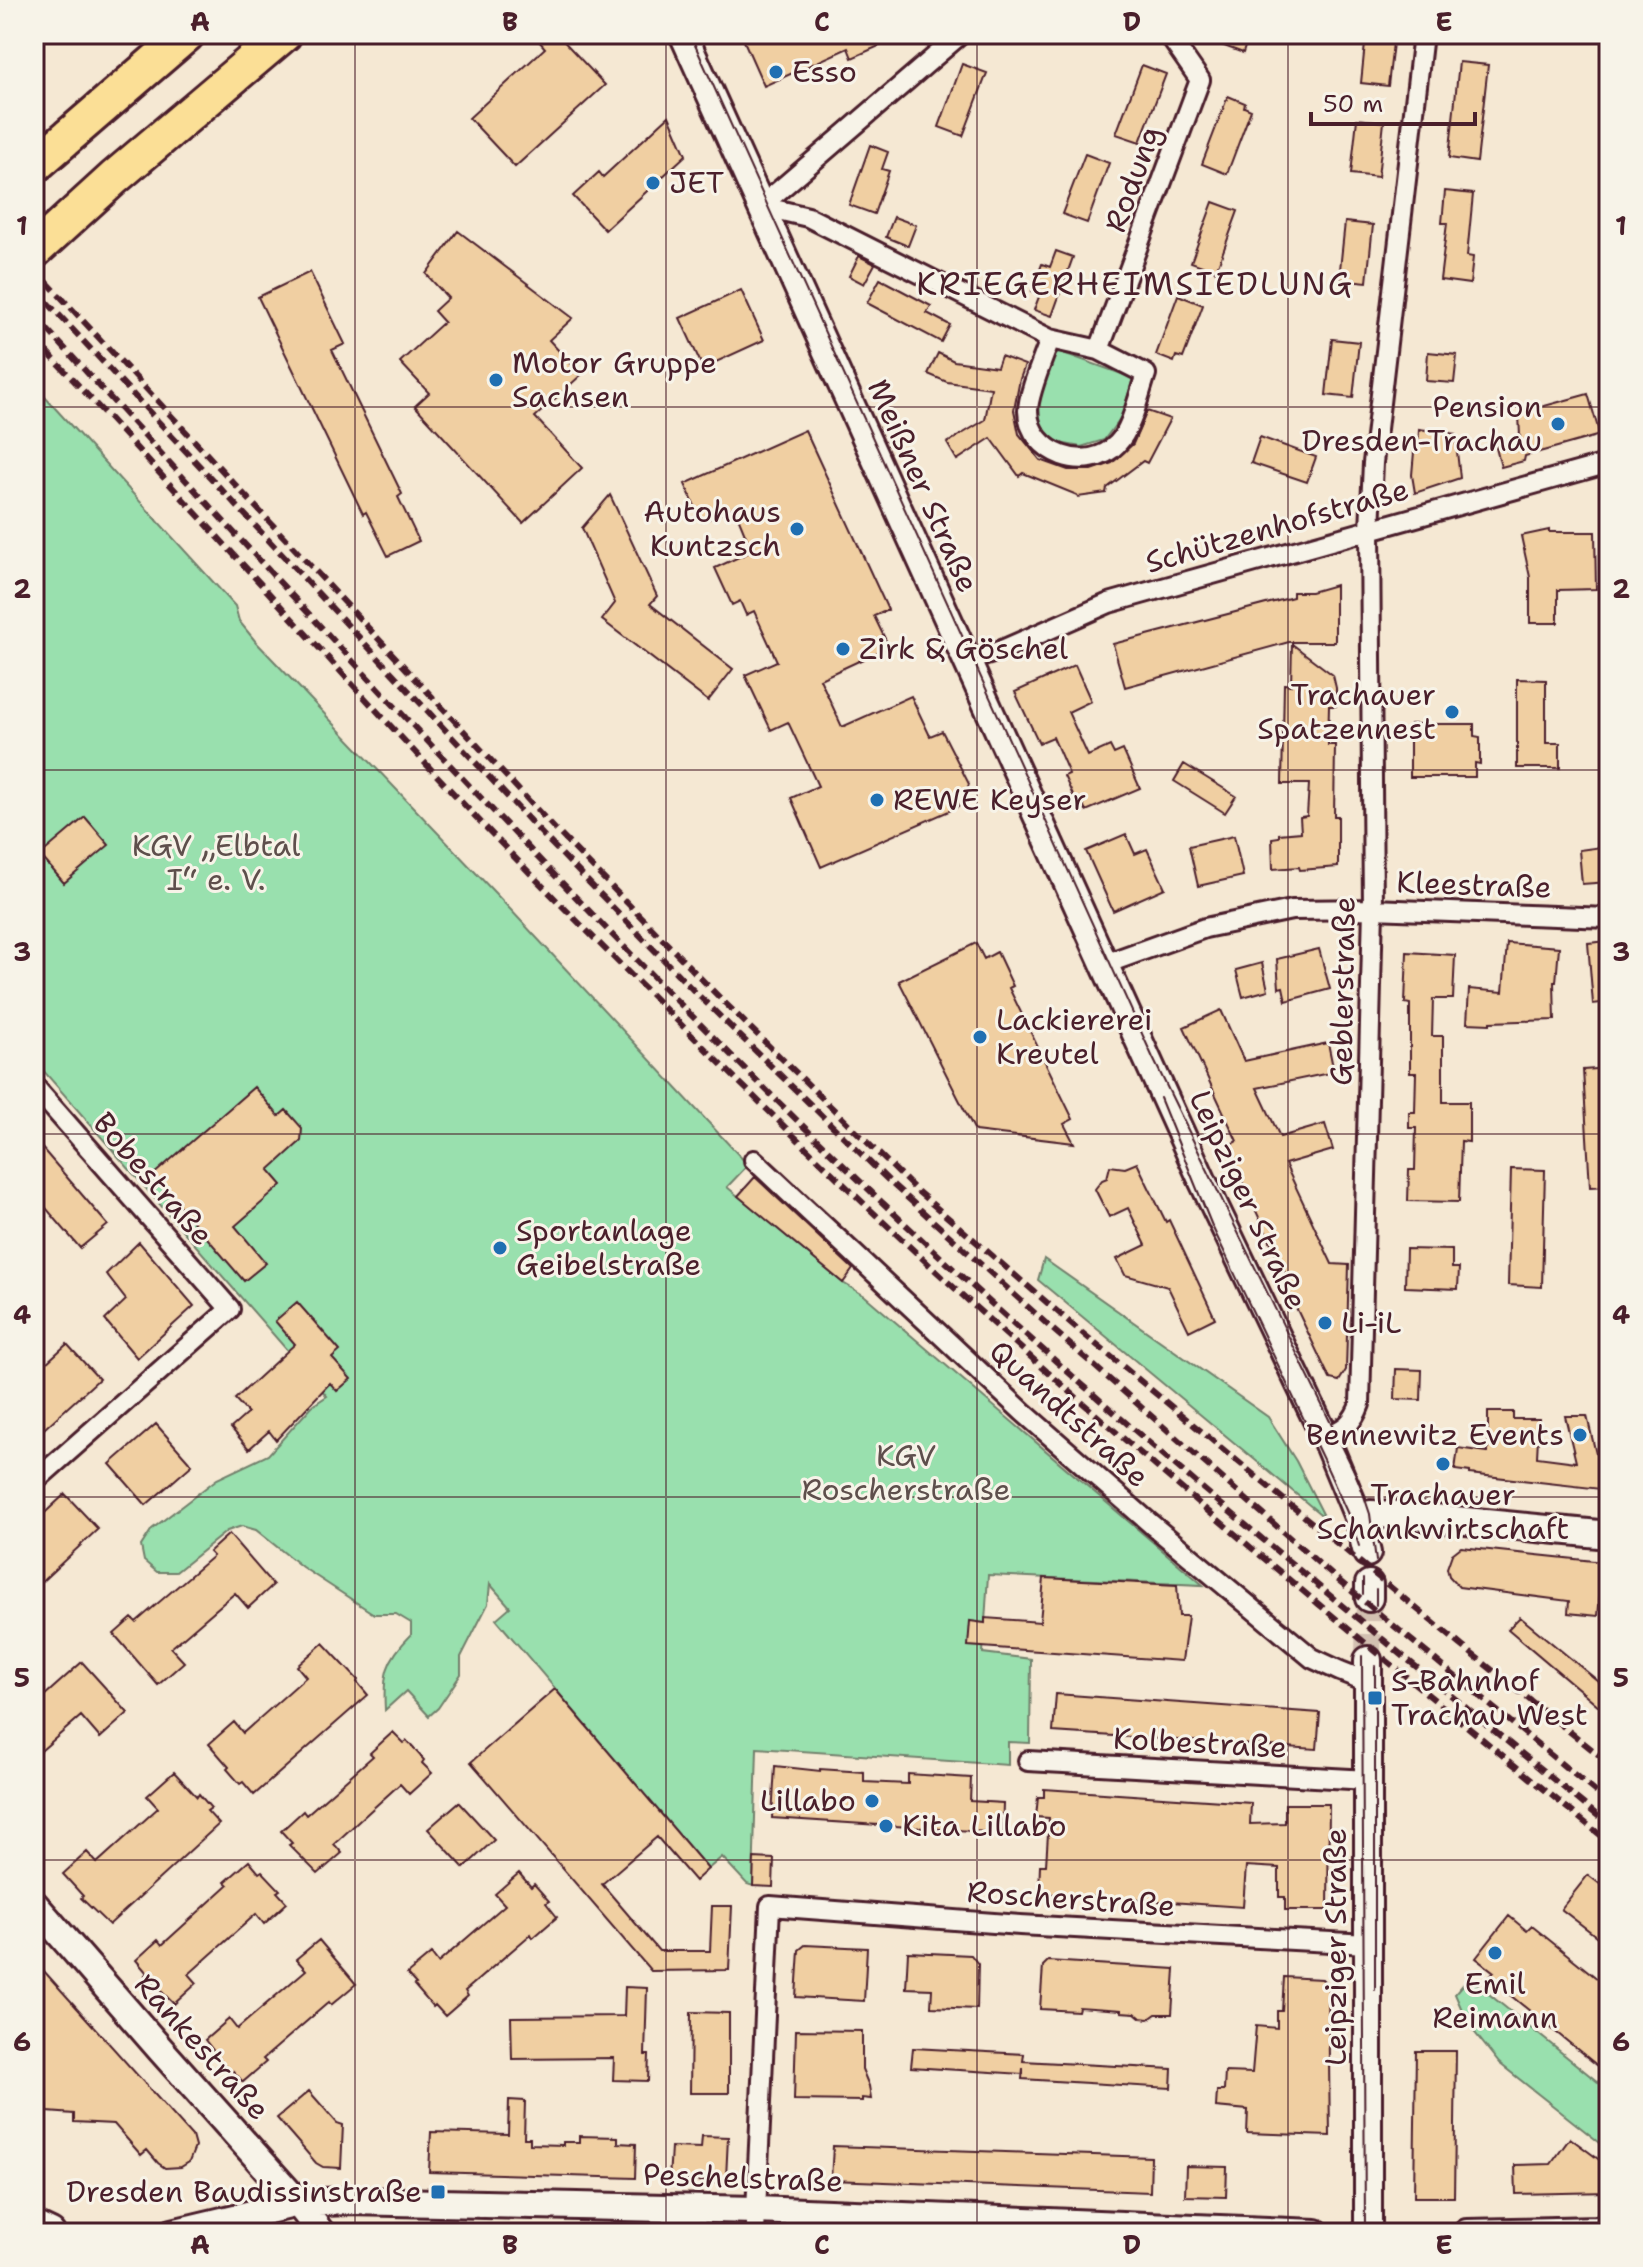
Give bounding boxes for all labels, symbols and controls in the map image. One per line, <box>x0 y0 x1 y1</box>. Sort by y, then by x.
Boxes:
text: A <box>190 4 210 39</box>
text: B <box>502 4 518 39</box>
text: C <box>814 4 830 39</box>
text: D <box>1123 4 1141 39</box>
text: E <box>1435 4 1453 39</box>
place label: Esso <box>792 51 857 92</box>
marker: Esso <box>767 63 785 81</box>
scale bar <box>1311 76 1475 126</box>
text: 50 m <box>1323 88 1383 120</box>
street label: Rodung <box>1094 120 1171 238</box>
place label: JET <box>669 162 724 203</box>
marker: JET <box>644 174 662 192</box>
text: 1 <box>16 208 28 243</box>
text: 1 <box>1615 208 1627 243</box>
district label: KRIEGERHEIMSIEDLUNG <box>916 262 1354 305</box>
place label: Motor Gruppe Sachsen <box>512 342 717 417</box>
marker: Motor Gruppe Sachsen <box>487 371 505 389</box>
street label: Meißner Straße <box>858 373 989 599</box>
place label: Pension Dresden-Trachau <box>1302 386 1542 461</box>
marker: Pension Dresden-Trachau <box>1549 415 1567 433</box>
street label: Schützenhofstraße <box>1140 468 1413 583</box>
place label: Autohaus Kuntzsch <box>644 491 781 566</box>
marker: Autohaus Kuntzsch <box>788 520 806 538</box>
text: 2 <box>13 571 31 606</box>
text: 2 <box>1612 571 1630 606</box>
place label: Zirk & Göschel <box>859 628 1068 669</box>
marker: Zirk & Göschel <box>834 640 852 658</box>
place label: Trachauer Spatzennest <box>1257 674 1436 749</box>
marker: Trachauer Spatzennest <box>1443 703 1461 721</box>
place label: REWE Keyser <box>893 779 1086 820</box>
marker: REWE Keyser <box>868 791 886 809</box>
park label: KGV „Elbtal I“ e. V. <box>132 825 300 900</box>
street label: Kleestraße <box>1396 861 1552 908</box>
street label: Geblerstraße <box>1320 896 1365 1086</box>
text: 3 <box>13 934 31 969</box>
text: 3 <box>1612 934 1630 969</box>
place label: Lackiererei Kreutel <box>996 999 1152 1074</box>
marker: Lackiererei Kreutel <box>971 1028 989 1046</box>
street label: Leipziger Straße <box>1180 1083 1317 1316</box>
street label: Bobestraße <box>84 1103 223 1254</box>
place label: Sportanlage Geibelstraße <box>516 1210 701 1285</box>
marker: Sportanlage Geibelstraße <box>491 1239 509 1257</box>
text: 4 <box>13 1297 31 1332</box>
text: 4 <box>1612 1297 1630 1332</box>
place label: Li-iL <box>1341 1302 1402 1343</box>
marker: Li-iL <box>1316 1314 1334 1332</box>
street label: Quandtstraße <box>981 1331 1158 1496</box>
place label: Bennewitz Events <box>1306 1414 1564 1455</box>
marker: Bennewitz Events <box>1571 1426 1589 1444</box>
park label: KGV Roscherstraße <box>802 1435 1010 1510</box>
marker: Trachauer Schankwirtschaft <box>1434 1455 1452 1473</box>
place label: Trachauer Schankwirtschaft <box>1317 1474 1569 1549</box>
text: 5 <box>14 1660 30 1695</box>
place label: S-Bahnhof Trachau West <box>1391 1660 1588 1735</box>
text: 5 <box>1613 1660 1629 1695</box>
marker: S-Bahnhof Trachau West <box>1366 1689 1384 1707</box>
street label: Kolbestraße <box>1112 1717 1288 1768</box>
place label: Lillabo <box>760 1780 856 1821</box>
marker: Lillabo <box>863 1792 881 1810</box>
place label: Kita Lillabo <box>902 1805 1067 1846</box>
marker: Kita Lillabo <box>877 1817 895 1835</box>
street label: Leipziger Straße <box>1315 1828 1356 2066</box>
street label: Roscherstraße <box>965 1871 1177 1926</box>
marker: Emil Reimann <box>1486 1944 1504 1962</box>
place label: Emil Reimann <box>1432 1963 1558 2038</box>
street label: Rankestraße <box>125 1964 279 2129</box>
text: 6 <box>13 2024 31 2059</box>
text: 6 <box>1612 2024 1630 2059</box>
street label: Peschelstraße <box>642 2154 844 2201</box>
place label: Dresden Baudissinstraße <box>66 2171 422 2212</box>
marker: Dresden Baudissinstraße <box>429 2183 447 2201</box>
text: A <box>190 2227 210 2262</box>
text: B <box>502 2227 518 2262</box>
text: C <box>814 2227 830 2262</box>
text: D <box>1123 2227 1141 2262</box>
text: E <box>1435 2227 1453 2262</box>

